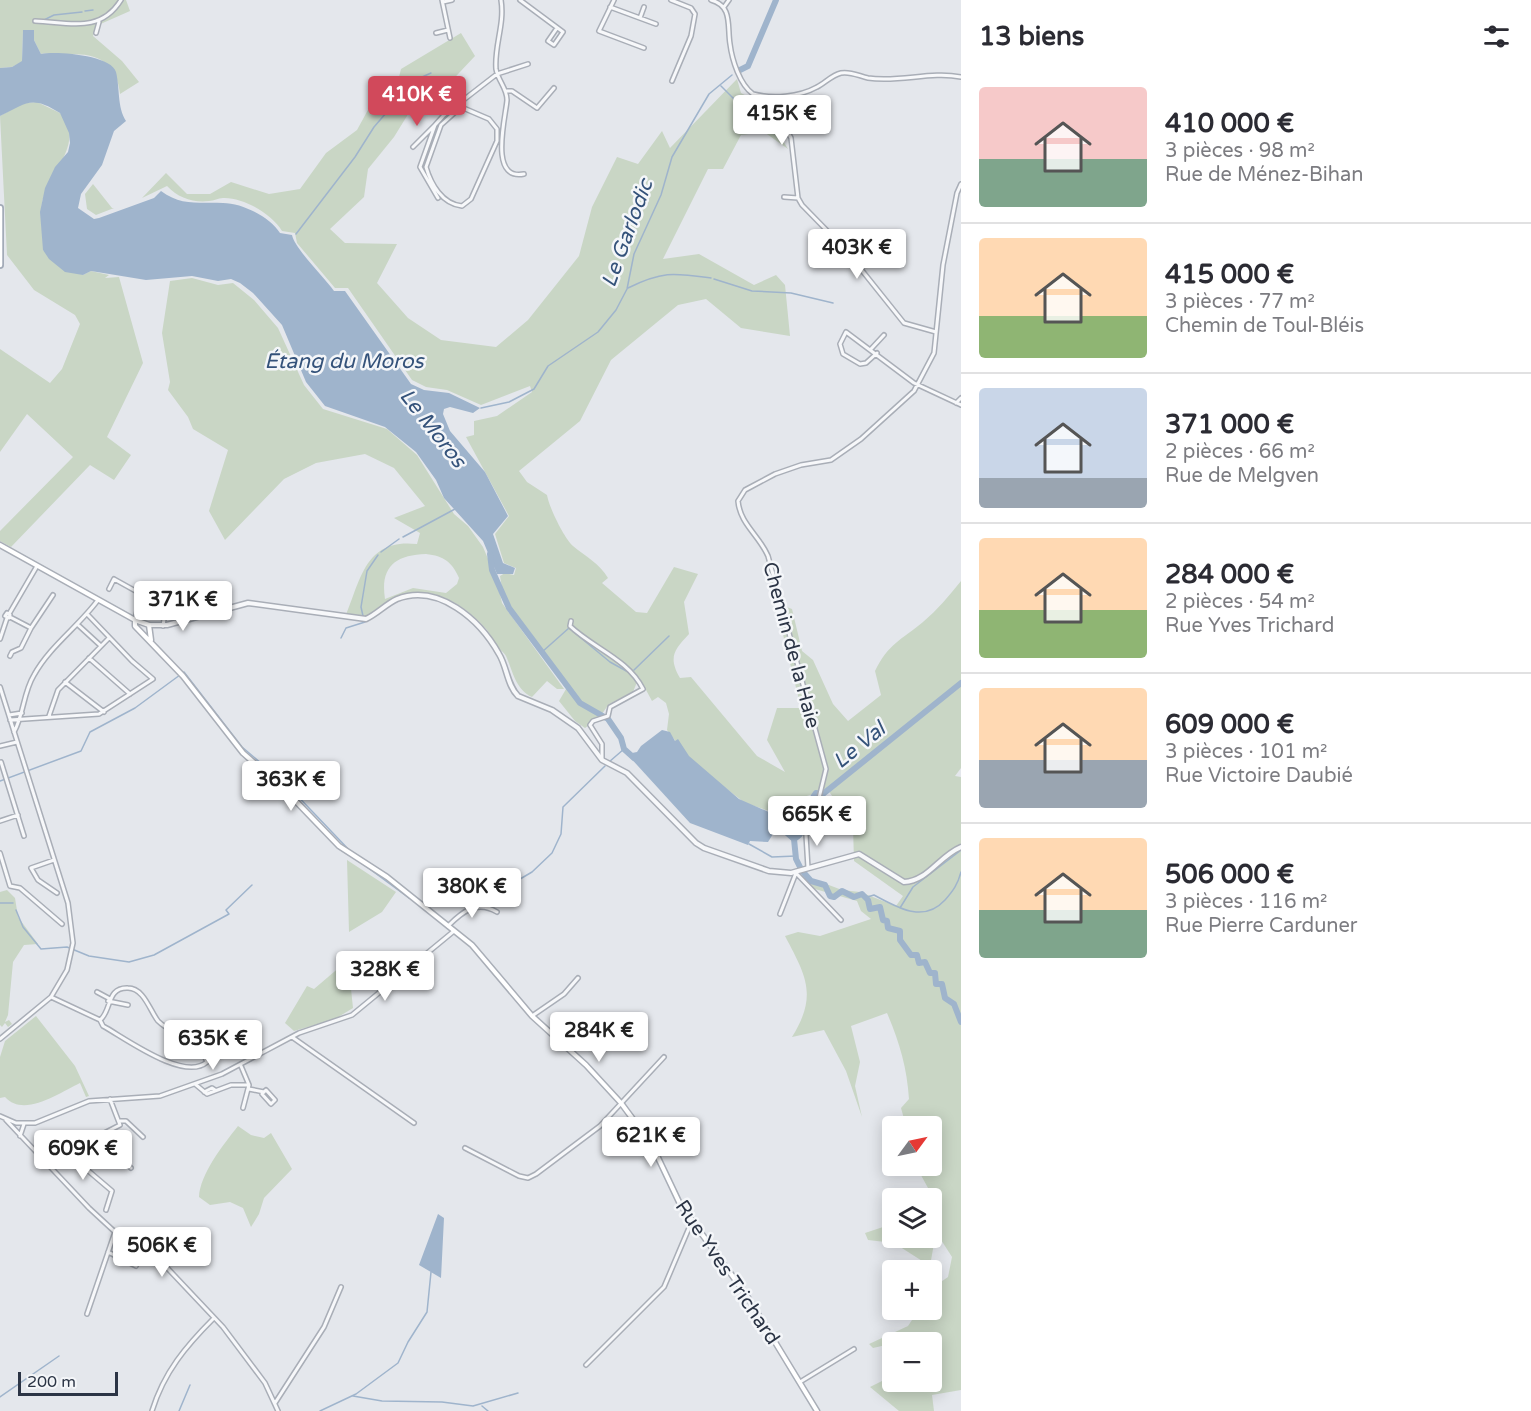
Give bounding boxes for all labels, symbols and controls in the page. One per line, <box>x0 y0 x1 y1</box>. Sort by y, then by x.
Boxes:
icon: filters <box>1480 20 1513 53</box>
text: 13 biens <box>979 21 1084 52</box>
pin: 410K € <box>368 76 466 127</box>
text: 410K € <box>382 83 452 107</box>
pin: 415K € <box>733 95 831 146</box>
text: 415K € <box>747 102 817 126</box>
text: 410 000 € <box>1165 108 1294 139</box>
icon: home <box>1027 111 1099 183</box>
text: 3 pièces · 98 m² <box>1165 139 1315 163</box>
text: Rue de Ménez-Bihan <box>1165 163 1363 187</box>
water label: Le Garlodic <box>596 174 659 290</box>
pin: 403K € <box>808 229 906 280</box>
text: 403K € <box>822 236 892 260</box>
text: 415 000 € <box>1165 259 1294 290</box>
icon: home <box>1027 262 1099 334</box>
text: 3 pièces · 77 m² <box>1165 290 1315 314</box>
text: Chemin de Toul-Bléis <box>1165 314 1364 338</box>
water label: Étang du Moros <box>264 349 426 374</box>
water label: Le Moros <box>394 384 472 474</box>
text: 371 000 € <box>1165 409 1294 440</box>
icon: home <box>1027 412 1099 484</box>
text: 2 pièces · 66 m² <box>1165 440 1315 464</box>
text: Rue de Melgven <box>1165 464 1319 488</box>
street label: Chemin de la Haie <box>757 559 825 731</box>
text: 284 000 € <box>1165 559 1294 590</box>
icon: home <box>1027 562 1099 634</box>
pin: 371K € <box>134 581 232 632</box>
text: 371K € <box>148 588 218 612</box>
text: 2 pièces · 54 m² <box>1165 590 1315 614</box>
text: Rue Yves Trichard <box>1165 614 1334 638</box>
text: 609 000 € <box>1165 709 1294 740</box>
icon: home <box>1027 712 1099 784</box>
water label: Le Val <box>828 715 893 774</box>
text: 3 pièces · 101 m² <box>1165 740 1327 764</box>
pin: 363K € <box>242 761 340 812</box>
text: Rue Victoire Daubié <box>1165 764 1353 788</box>
text: 363K € <box>256 768 326 792</box>
pin: 665K € <box>768 796 866 847</box>
text: 665K € <box>782 803 852 827</box>
text: 506 000 € <box>1165 859 1294 890</box>
icon: home <box>1027 862 1099 934</box>
pin: 380K € <box>423 868 521 919</box>
text: 380K € <box>437 875 507 899</box>
text: 3 pièces · 116 m² <box>1165 890 1327 914</box>
text: Rue Pierre Carduner <box>1165 914 1358 938</box>
pin: 328K € <box>336 951 434 1002</box>
text: 328K € <box>350 958 420 982</box>
pin: 284K € <box>550 1012 648 1063</box>
text: 284K € <box>564 1019 634 1043</box>
pin: 635K € <box>164 1020 262 1071</box>
text: 635K € <box>178 1027 248 1051</box>
north arrow <box>882 1116 942 1176</box>
map controls <box>882 1116 942 1392</box>
pin: 621K € <box>602 1117 700 1168</box>
text: 621K € <box>616 1124 686 1148</box>
pin: 609K € <box>34 1130 132 1181</box>
text: 609K € <box>48 1137 118 1161</box>
button: layers <box>882 1188 942 1248</box>
street label: Rue Yves Trichard <box>670 1196 784 1349</box>
pin: 506K € <box>113 1227 211 1278</box>
text: 506K € <box>127 1234 197 1258</box>
button: + <box>882 1260 942 1320</box>
button: − <box>882 1332 942 1392</box>
scale bar <box>18 1369 118 1396</box>
text: 200 m <box>27 1372 76 1392</box>

